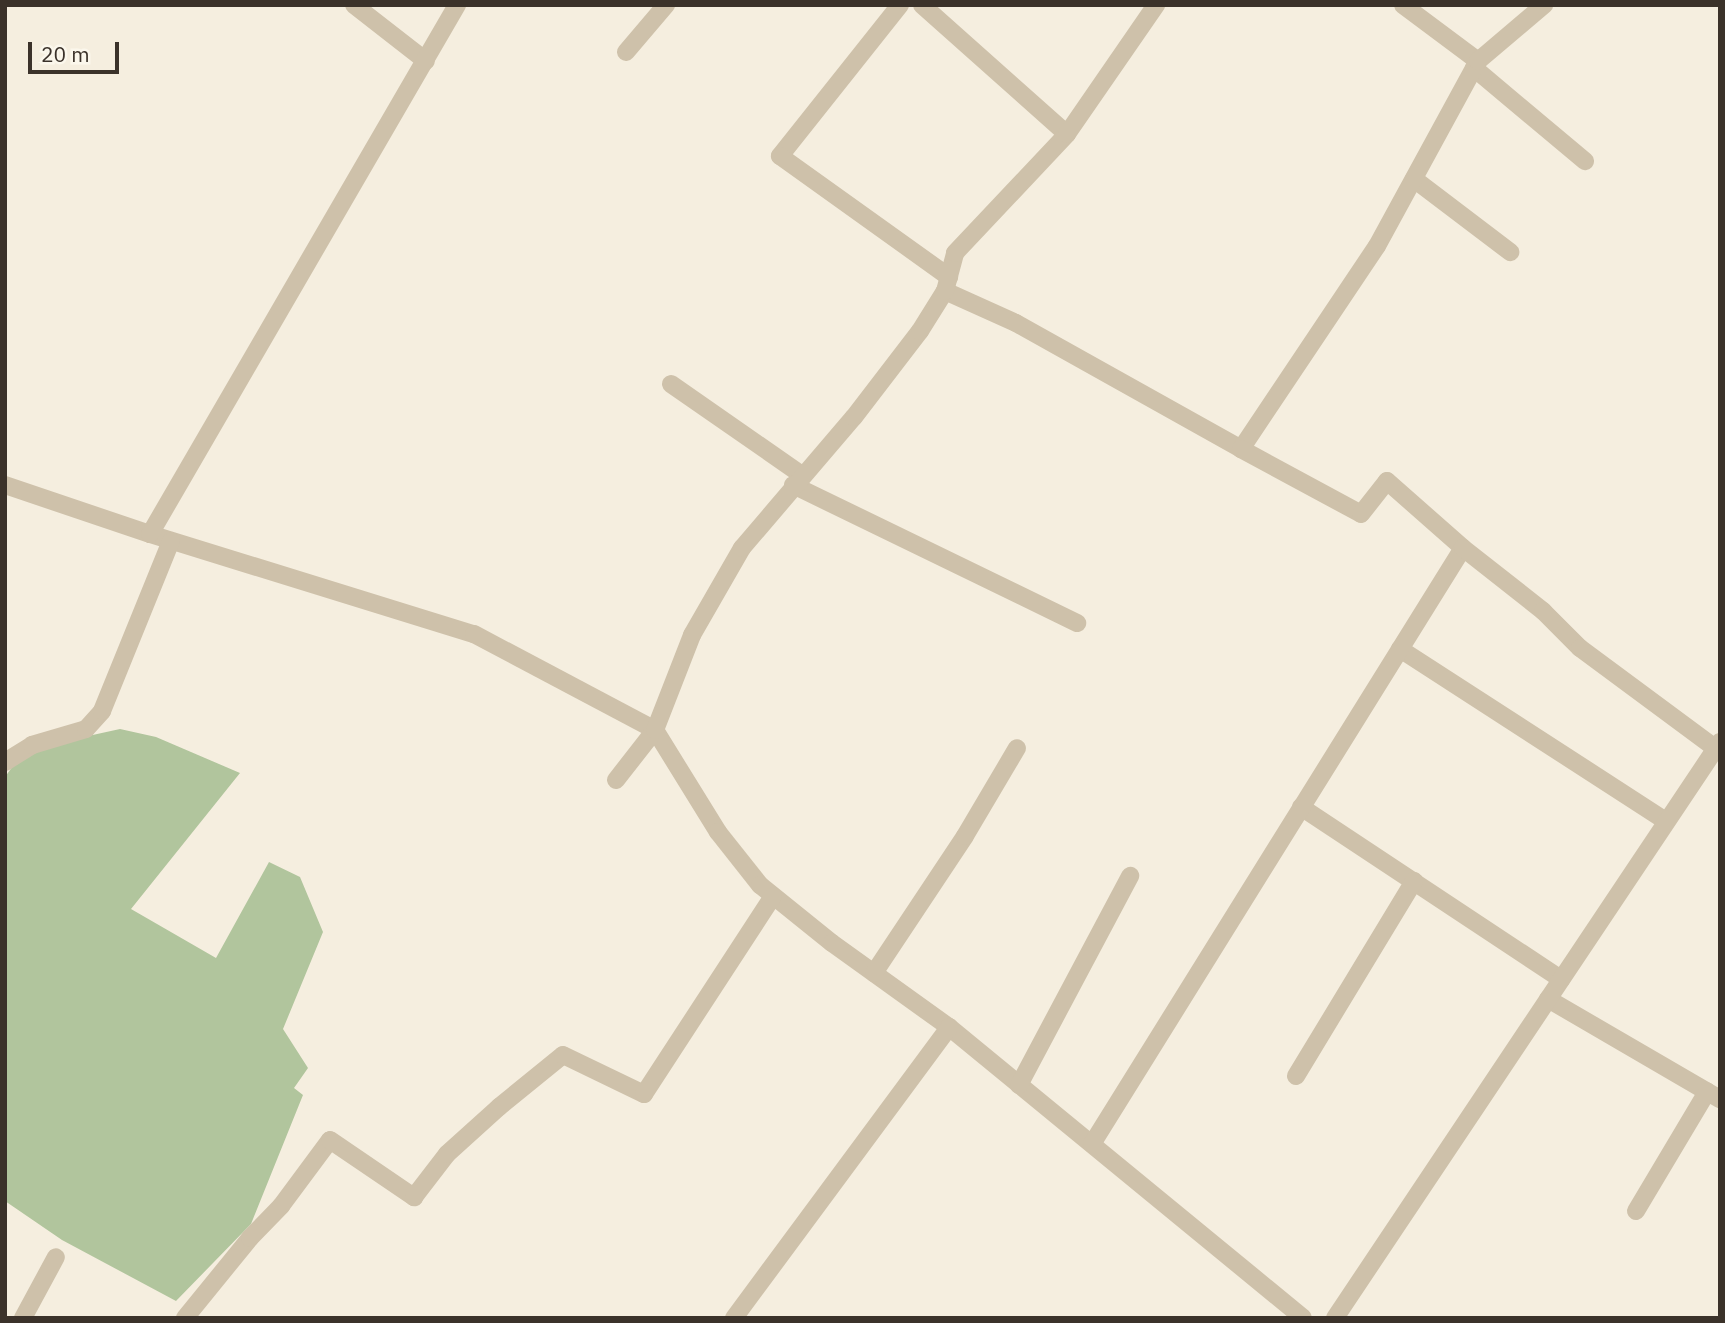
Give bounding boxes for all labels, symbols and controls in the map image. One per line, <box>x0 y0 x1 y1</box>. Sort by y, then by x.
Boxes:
scale bar <box>32 28 122 72</box>
text: 20 m <box>41 40 90 68</box>

